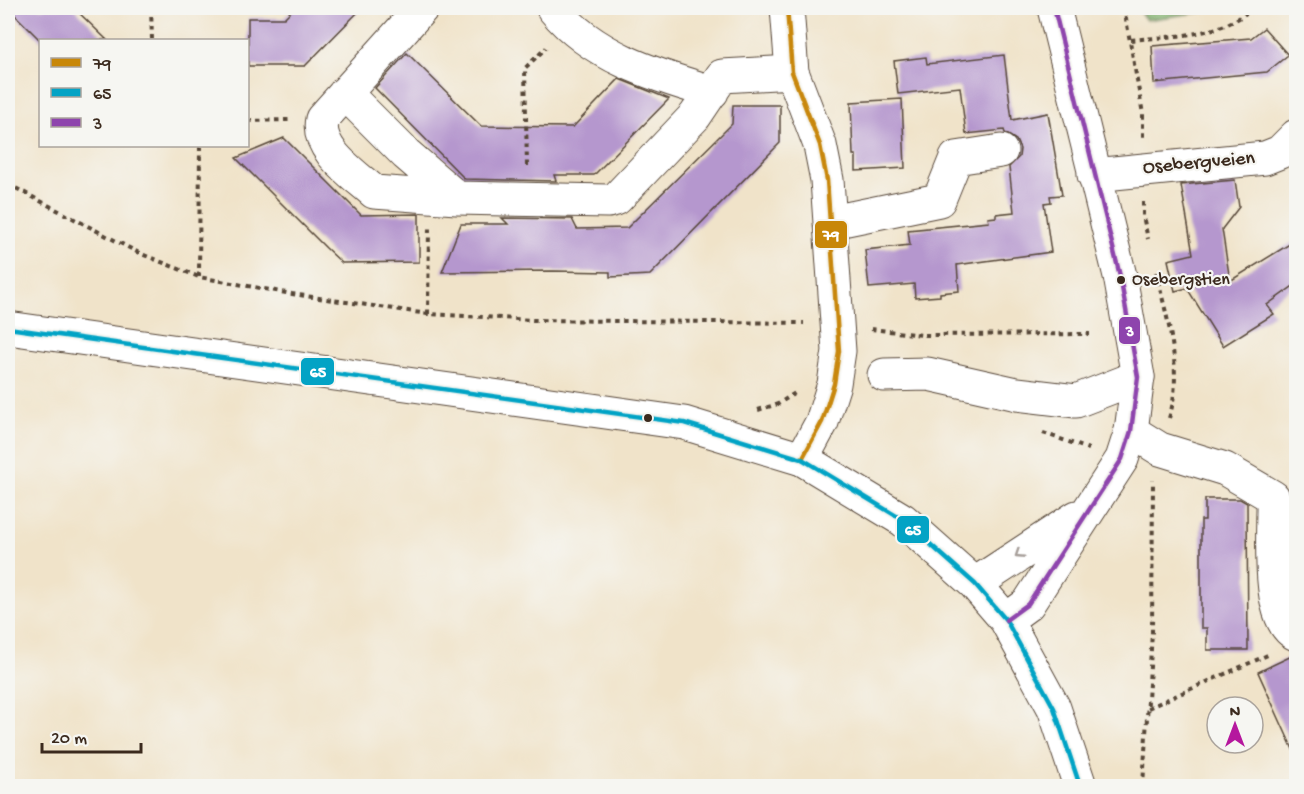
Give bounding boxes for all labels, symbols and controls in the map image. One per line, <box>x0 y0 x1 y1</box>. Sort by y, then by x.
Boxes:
legend <box>39 39 249 147</box>
text: 79 <box>92 55 111 76</box>
text: 65 <box>93 85 112 106</box>
text: 3 <box>92 115 102 136</box>
street label: Osebergveien <box>1142 148 1256 180</box>
line badge: 79 <box>814 220 848 249</box>
text: 79 <box>822 228 839 247</box>
place label: Osebergstien <box>1132 270 1230 291</box>
marker: Osebergstien <box>1115 274 1127 286</box>
line badge: 3 <box>1118 316 1141 345</box>
text: 3 <box>1125 324 1134 343</box>
line badge: 65 <box>300 357 335 386</box>
text: 65 <box>310 365 327 384</box>
unlabelled marker <box>642 412 654 424</box>
line badge: 65 <box>896 515 930 544</box>
text: 65 <box>905 523 922 542</box>
one-way arrow <box>1015 547 1025 559</box>
north arrow <box>1205 695 1265 755</box>
text: N <box>1230 704 1241 723</box>
scale bar <box>42 716 141 754</box>
text: 20 m <box>51 729 87 750</box>

